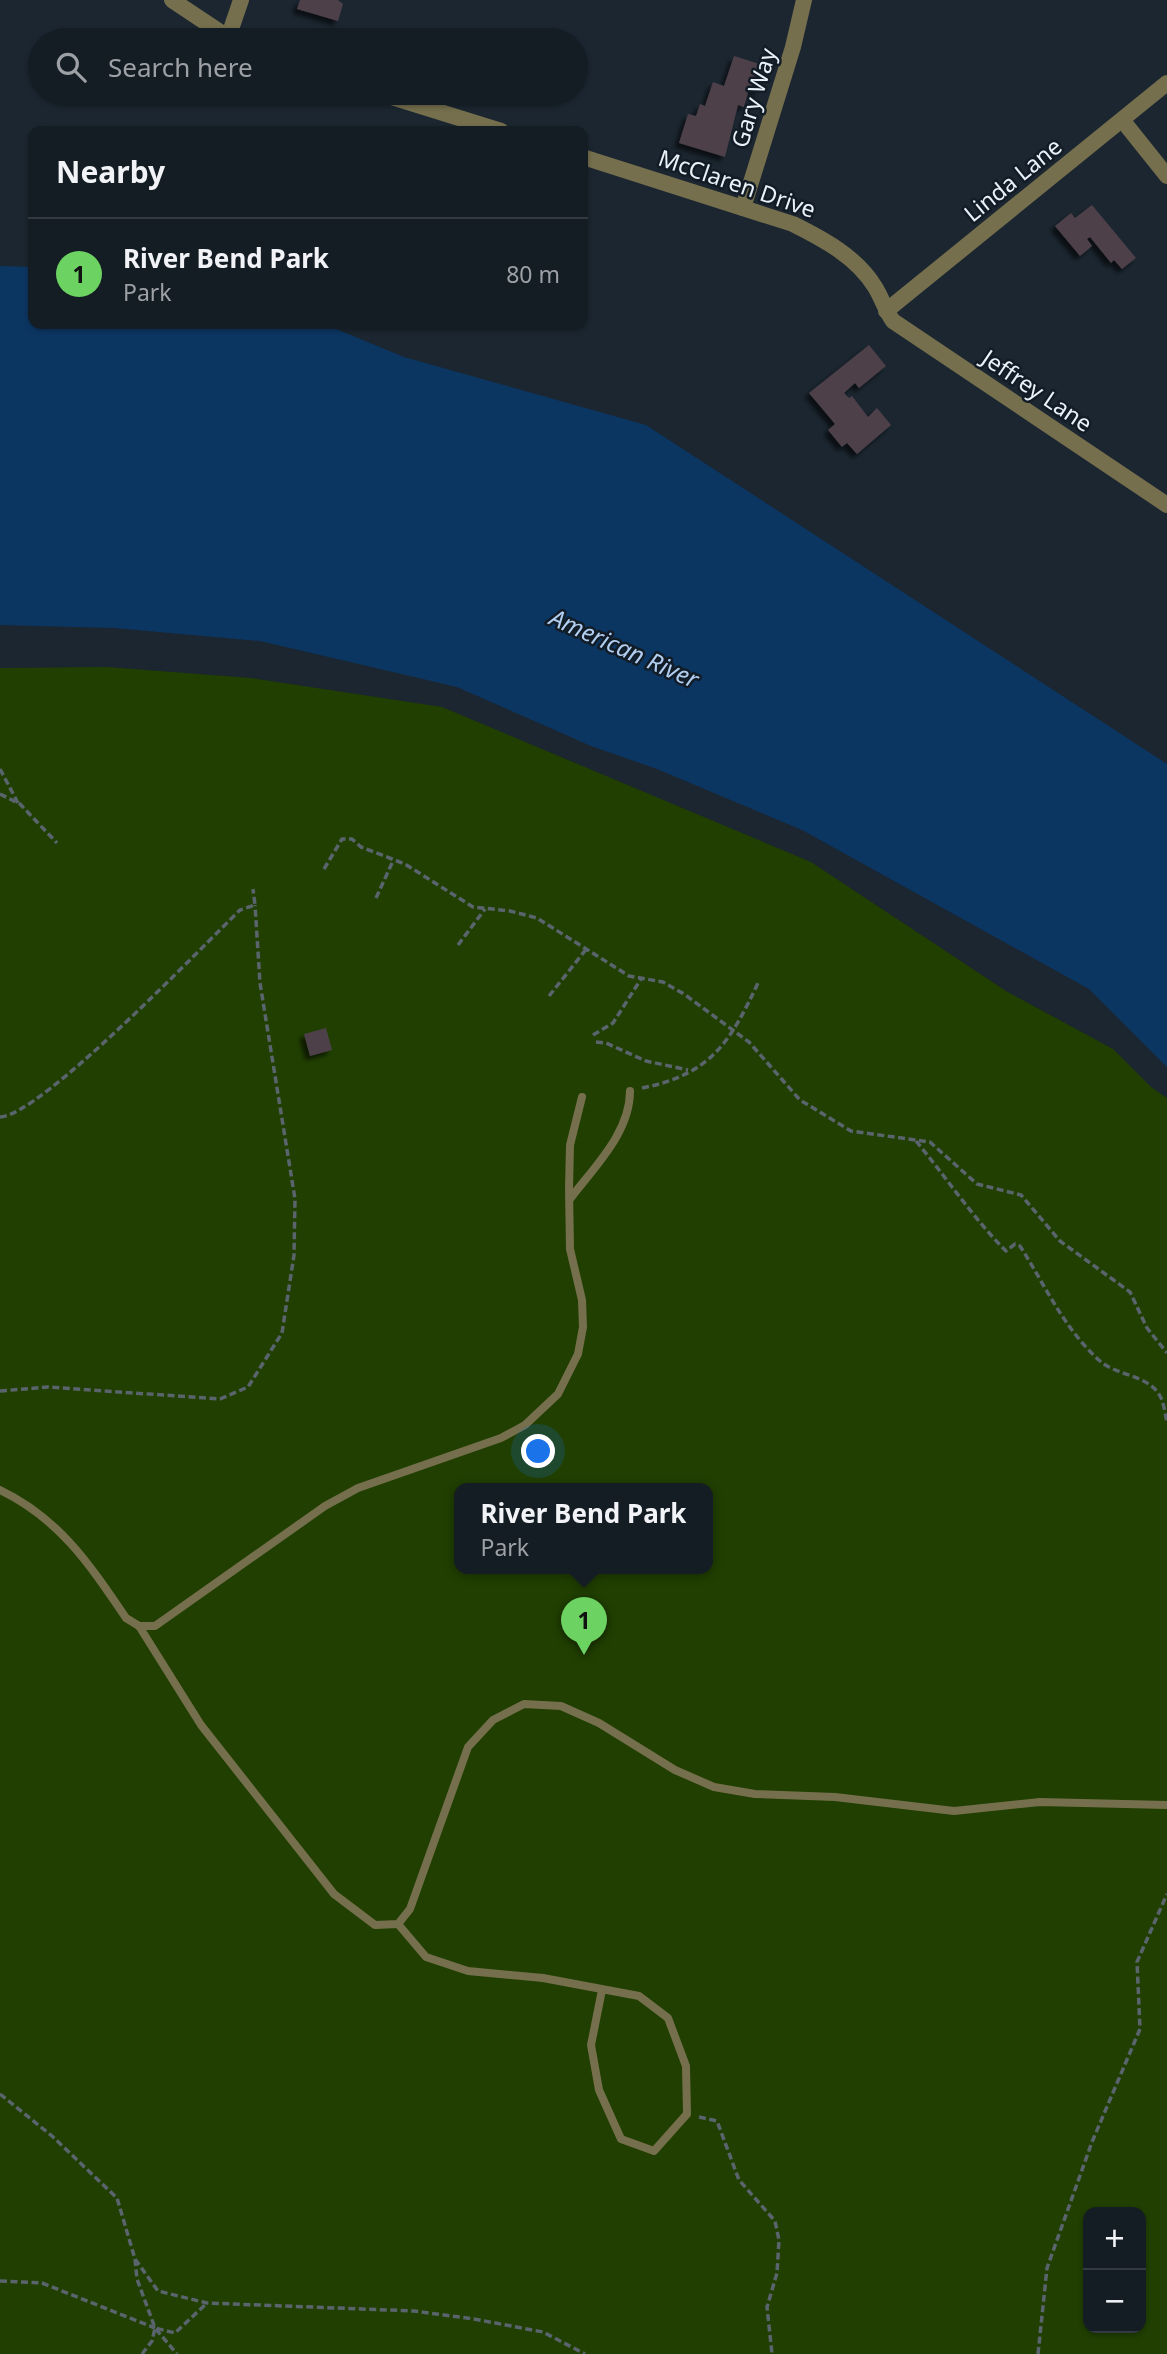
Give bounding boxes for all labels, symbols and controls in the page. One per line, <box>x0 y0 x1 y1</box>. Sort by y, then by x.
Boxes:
search box <box>28 28 588 105</box>
street label: Gary Way <box>723 44 783 151</box>
icon: search <box>52 48 90 86</box>
text: Search here <box>108 49 253 85</box>
street label: Linda Lane <box>957 130 1068 229</box>
street label: McClaren Drive <box>654 141 820 225</box>
text: Nearby <box>56 151 165 192</box>
text: River Bend Park <box>123 240 329 276</box>
text: 1 <box>72 258 86 290</box>
text: 80 m <box>506 258 560 290</box>
text: Park <box>123 276 172 308</box>
street label: Jeffrey Lane <box>975 340 1099 439</box>
water label: American River <box>543 599 706 696</box>
your location <box>521 1434 555 1468</box>
popup <box>454 1483 713 1574</box>
text: River Bend Park <box>481 1495 686 1531</box>
text: Park <box>481 1531 529 1563</box>
pin: 1 <box>561 1597 607 1655</box>
map controls <box>1083 2207 1146 2333</box>
button: + <box>1083 2207 1146 2270</box>
button: − <box>1083 2270 1146 2333</box>

